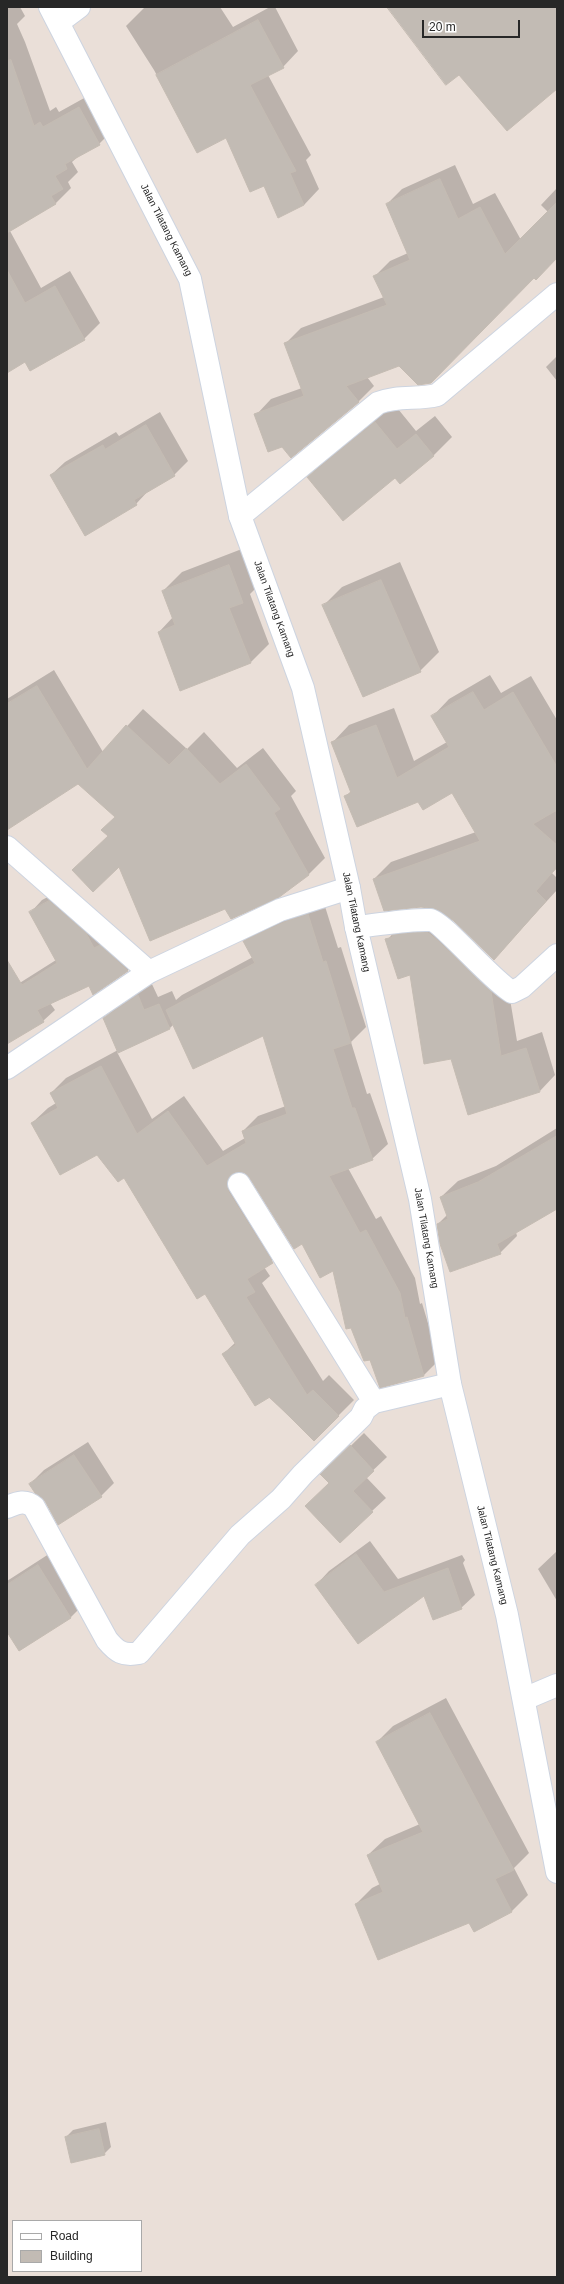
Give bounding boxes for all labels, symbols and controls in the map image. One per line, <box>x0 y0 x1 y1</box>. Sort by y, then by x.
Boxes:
scale bar <box>424 12 522 38</box>
text: 20 m <box>429 20 456 34</box>
street label: Jalan Tilatang Kamang <box>138 182 194 278</box>
street label: Jalan Tilatang Kamang <box>251 559 297 659</box>
street label: Jalan Tilatang Kamang <box>340 871 372 973</box>
street label: Jalan Tilatang Kamang <box>411 1187 441 1289</box>
street label: Jalan Tilatang Kamang <box>474 1504 510 1606</box>
legend <box>12 2220 142 2272</box>
text: Road <box>50 2229 79 2243</box>
text: Building <box>50 2249 93 2263</box>

